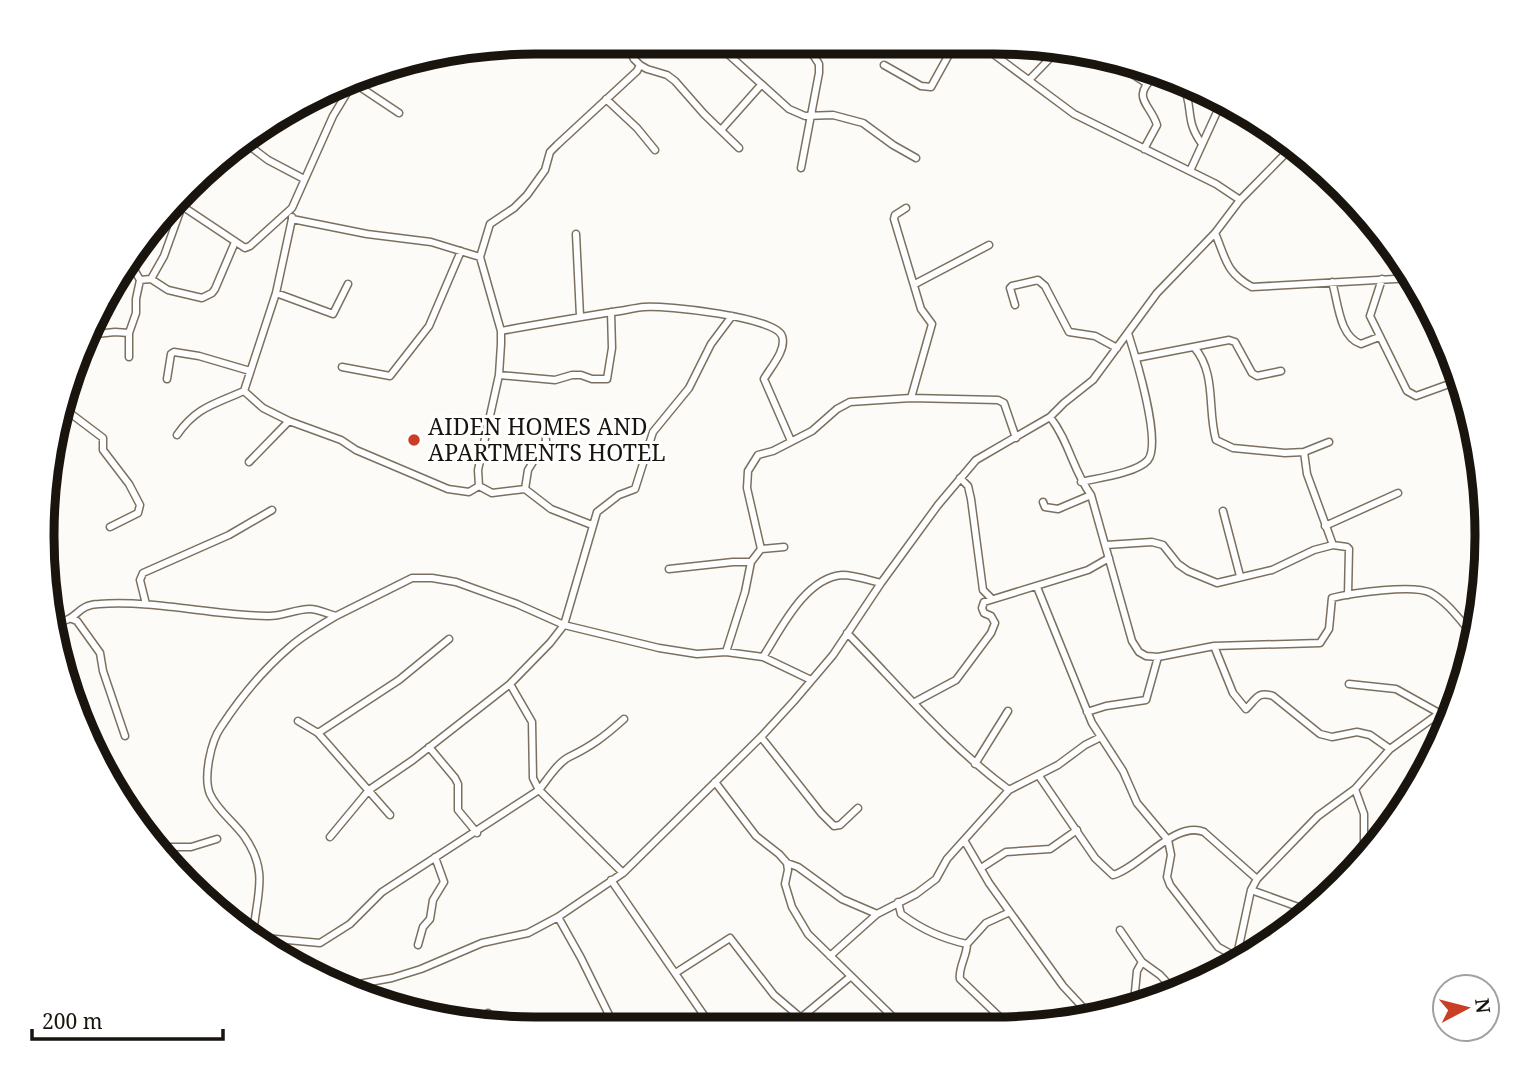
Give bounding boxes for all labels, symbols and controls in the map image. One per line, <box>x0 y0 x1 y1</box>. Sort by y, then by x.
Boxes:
place label: AIDEN HOMES AND APARTMENTS HOTEL <box>428 410 666 468</box>
marker: AIDEN HOMES AND APARTMENTS HOTEL <box>406 432 422 448</box>
north arrow <box>1431 973 1501 1043</box>
text: N <box>1469 997 1497 1015</box>
scale bar <box>32 998 222 1042</box>
text: 200 m <box>42 1007 103 1035</box>

